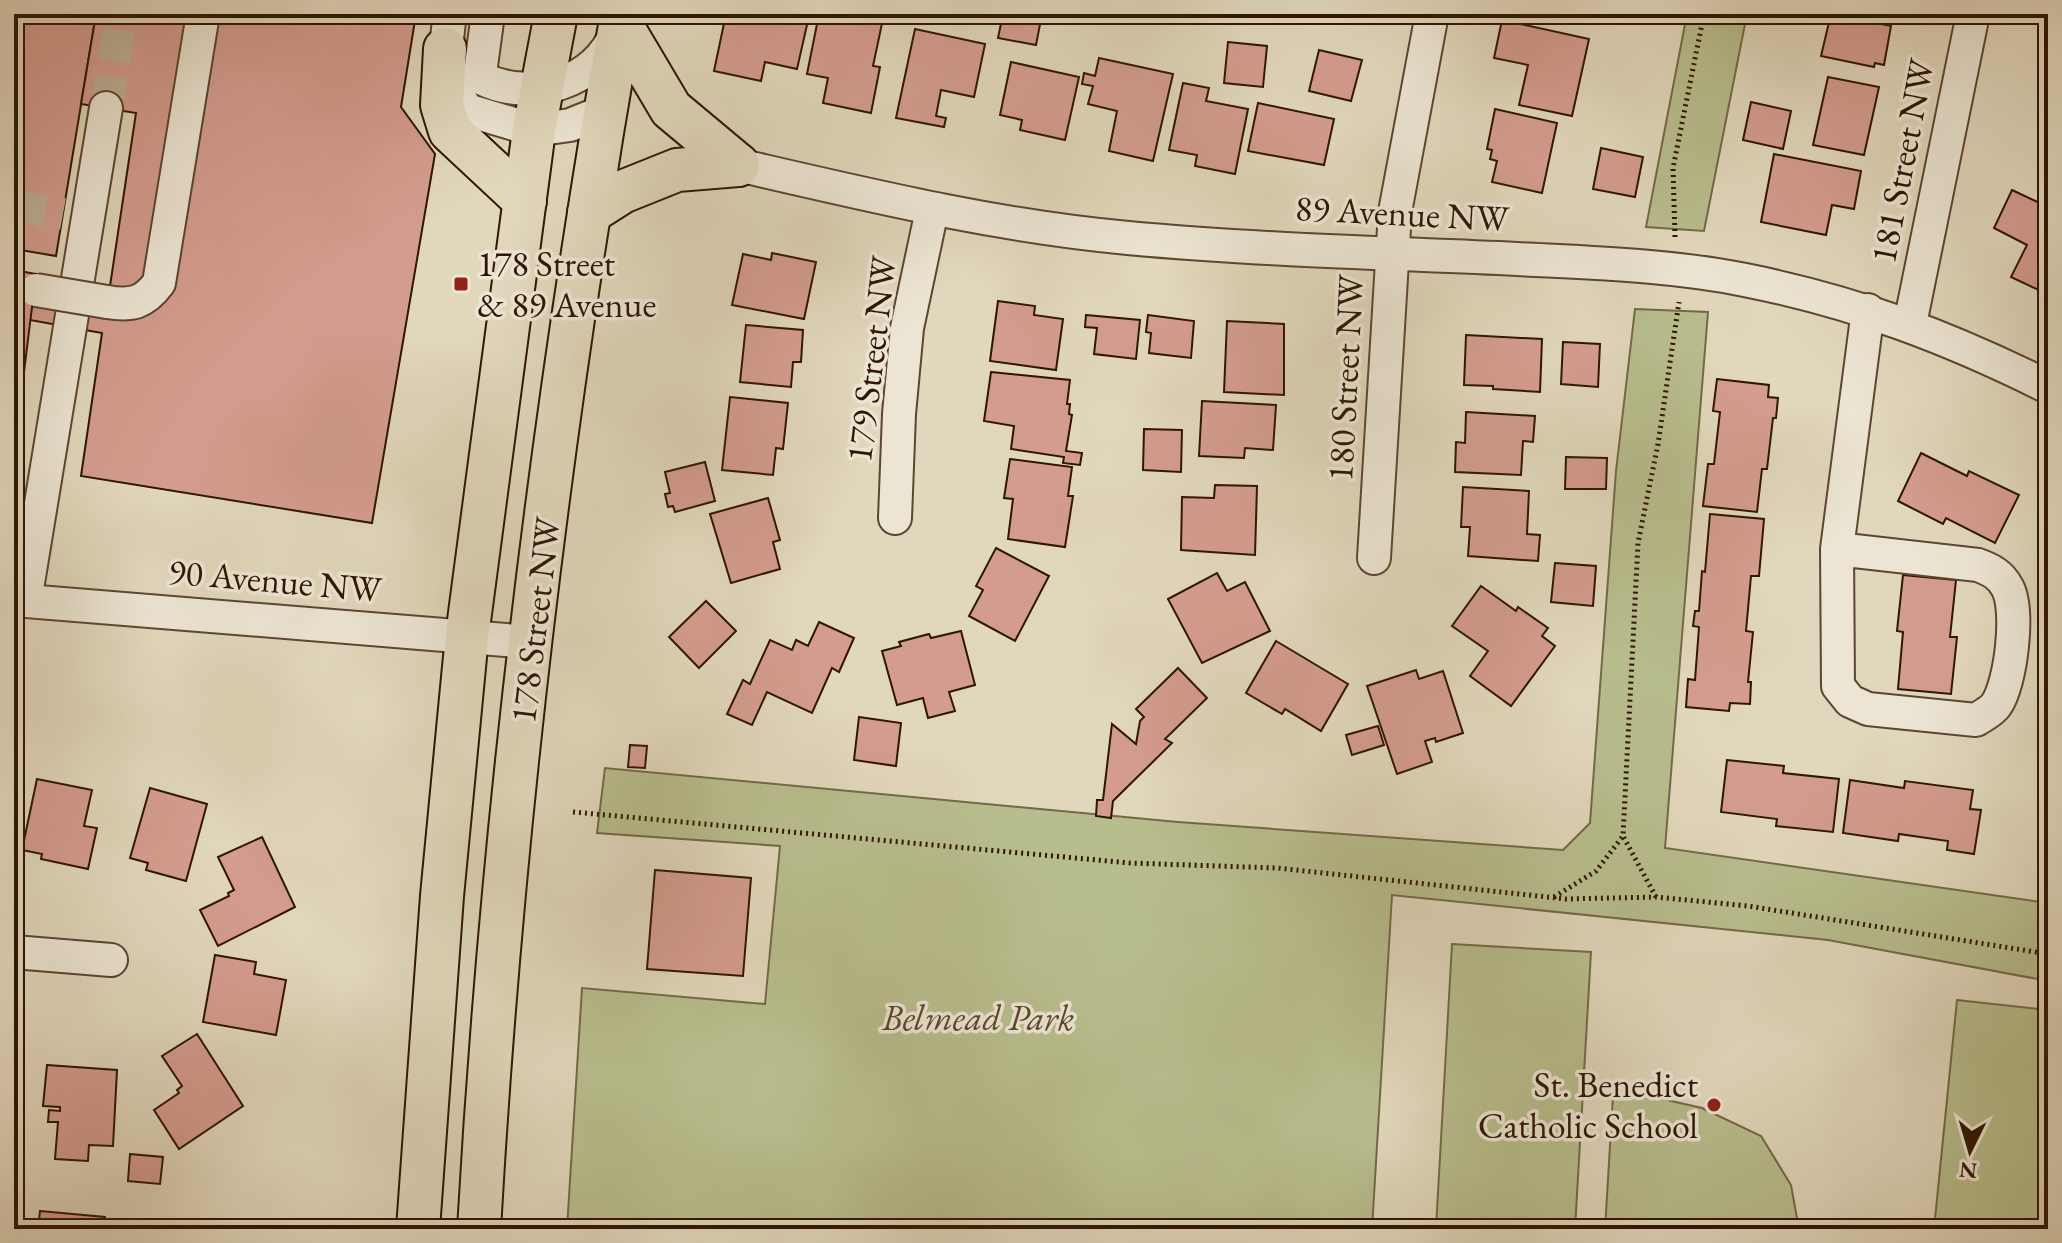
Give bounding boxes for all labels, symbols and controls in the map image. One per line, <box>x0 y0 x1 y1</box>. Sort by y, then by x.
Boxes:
street label: 181 Street NW <box>1859 54 1945 267</box>
street label: 89 Avenue NW <box>1294 184 1511 242</box>
place label: 178 Street & 89 Avenue <box>477 240 657 328</box>
street label: 179 Street NW <box>835 252 907 465</box>
street label: 180 Street NW <box>1316 272 1374 483</box>
marker: 178 Street & 89 Avenue <box>452 275 470 293</box>
street label: 178 Street NW <box>499 513 571 726</box>
street label: 90 Avenue NW <box>166 547 385 613</box>
park label: Belmead Park <box>881 994 1074 1041</box>
place label: St. Benedict Catholic School <box>1478 1061 1699 1149</box>
marker: St. Benedict Catholic School <box>1705 1096 1723 1114</box>
north arrow <box>1930 1111 2010 1191</box>
text: N <box>1958 1155 1978 1186</box>

